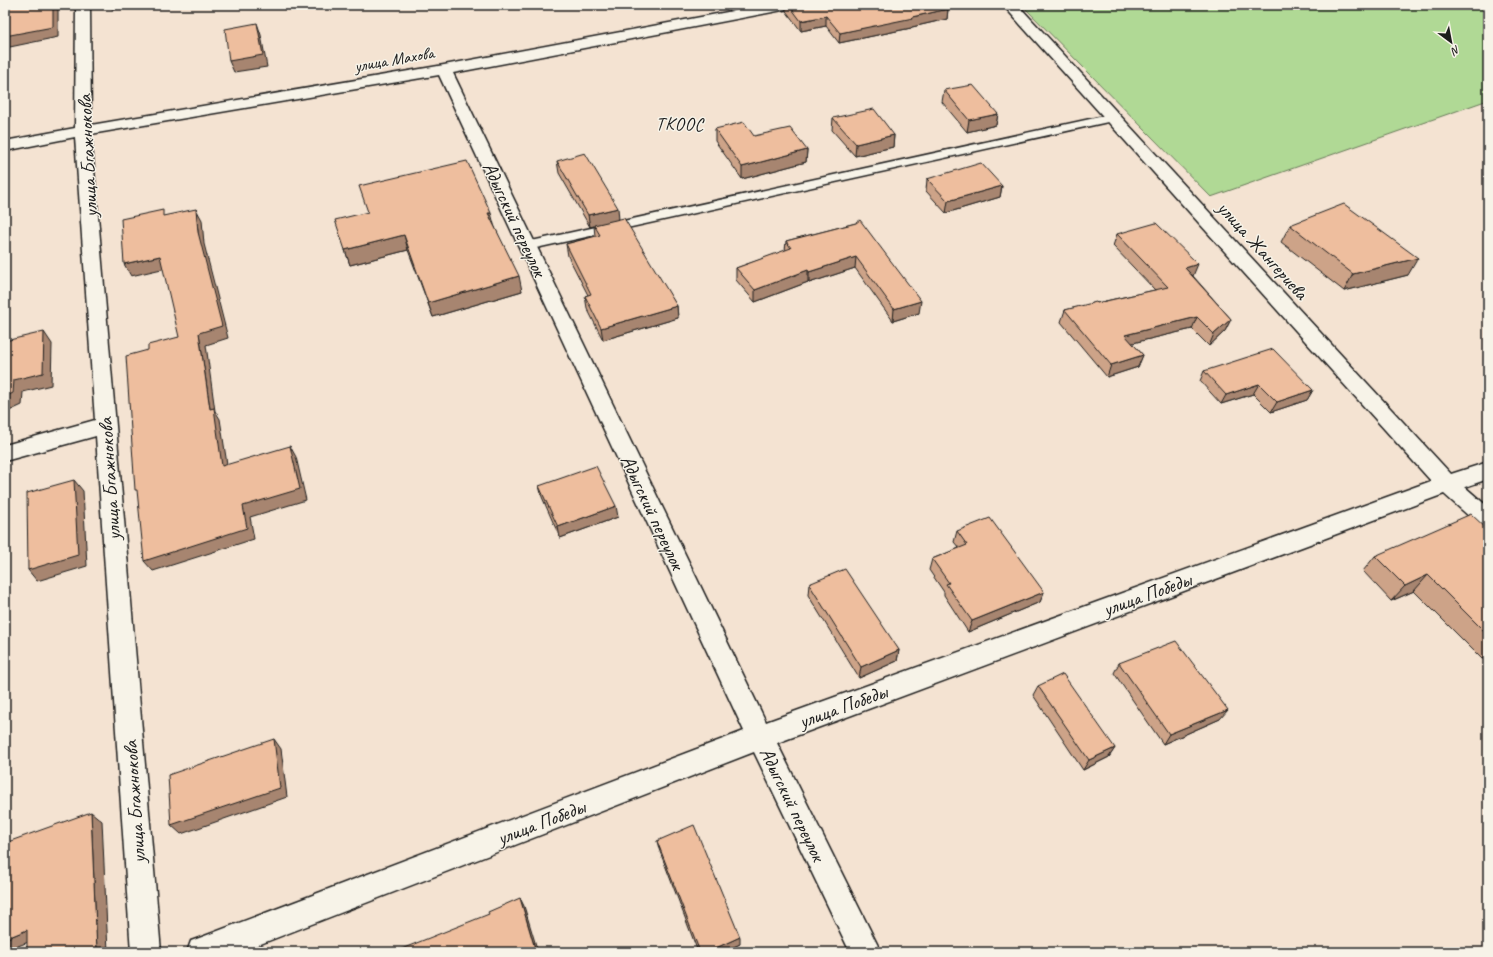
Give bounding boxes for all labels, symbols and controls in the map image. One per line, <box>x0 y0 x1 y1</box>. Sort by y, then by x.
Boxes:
north arrow <box>1431 22 1471 62</box>
street label: улица Махова <box>352 42 437 77</box>
text: N <box>1448 43 1463 59</box>
street label: улица Бгажнокова <box>72 93 103 219</box>
district label: ТКООС <box>656 113 706 135</box>
street label: Адыгский переулок <box>477 158 553 282</box>
street label: улица Жангериева <box>1211 195 1315 306</box>
street label: улица Бгажнокова <box>93 416 126 542</box>
street label: Адыгский переулок <box>615 451 691 575</box>
street label: улица Победы <box>1099 566 1196 622</box>
street label: улица Победы <box>795 678 892 734</box>
street label: улица Бгажнокова <box>118 739 151 865</box>
street label: Адыгский переулок <box>754 743 832 867</box>
street label: улица Победы <box>493 794 590 851</box>

